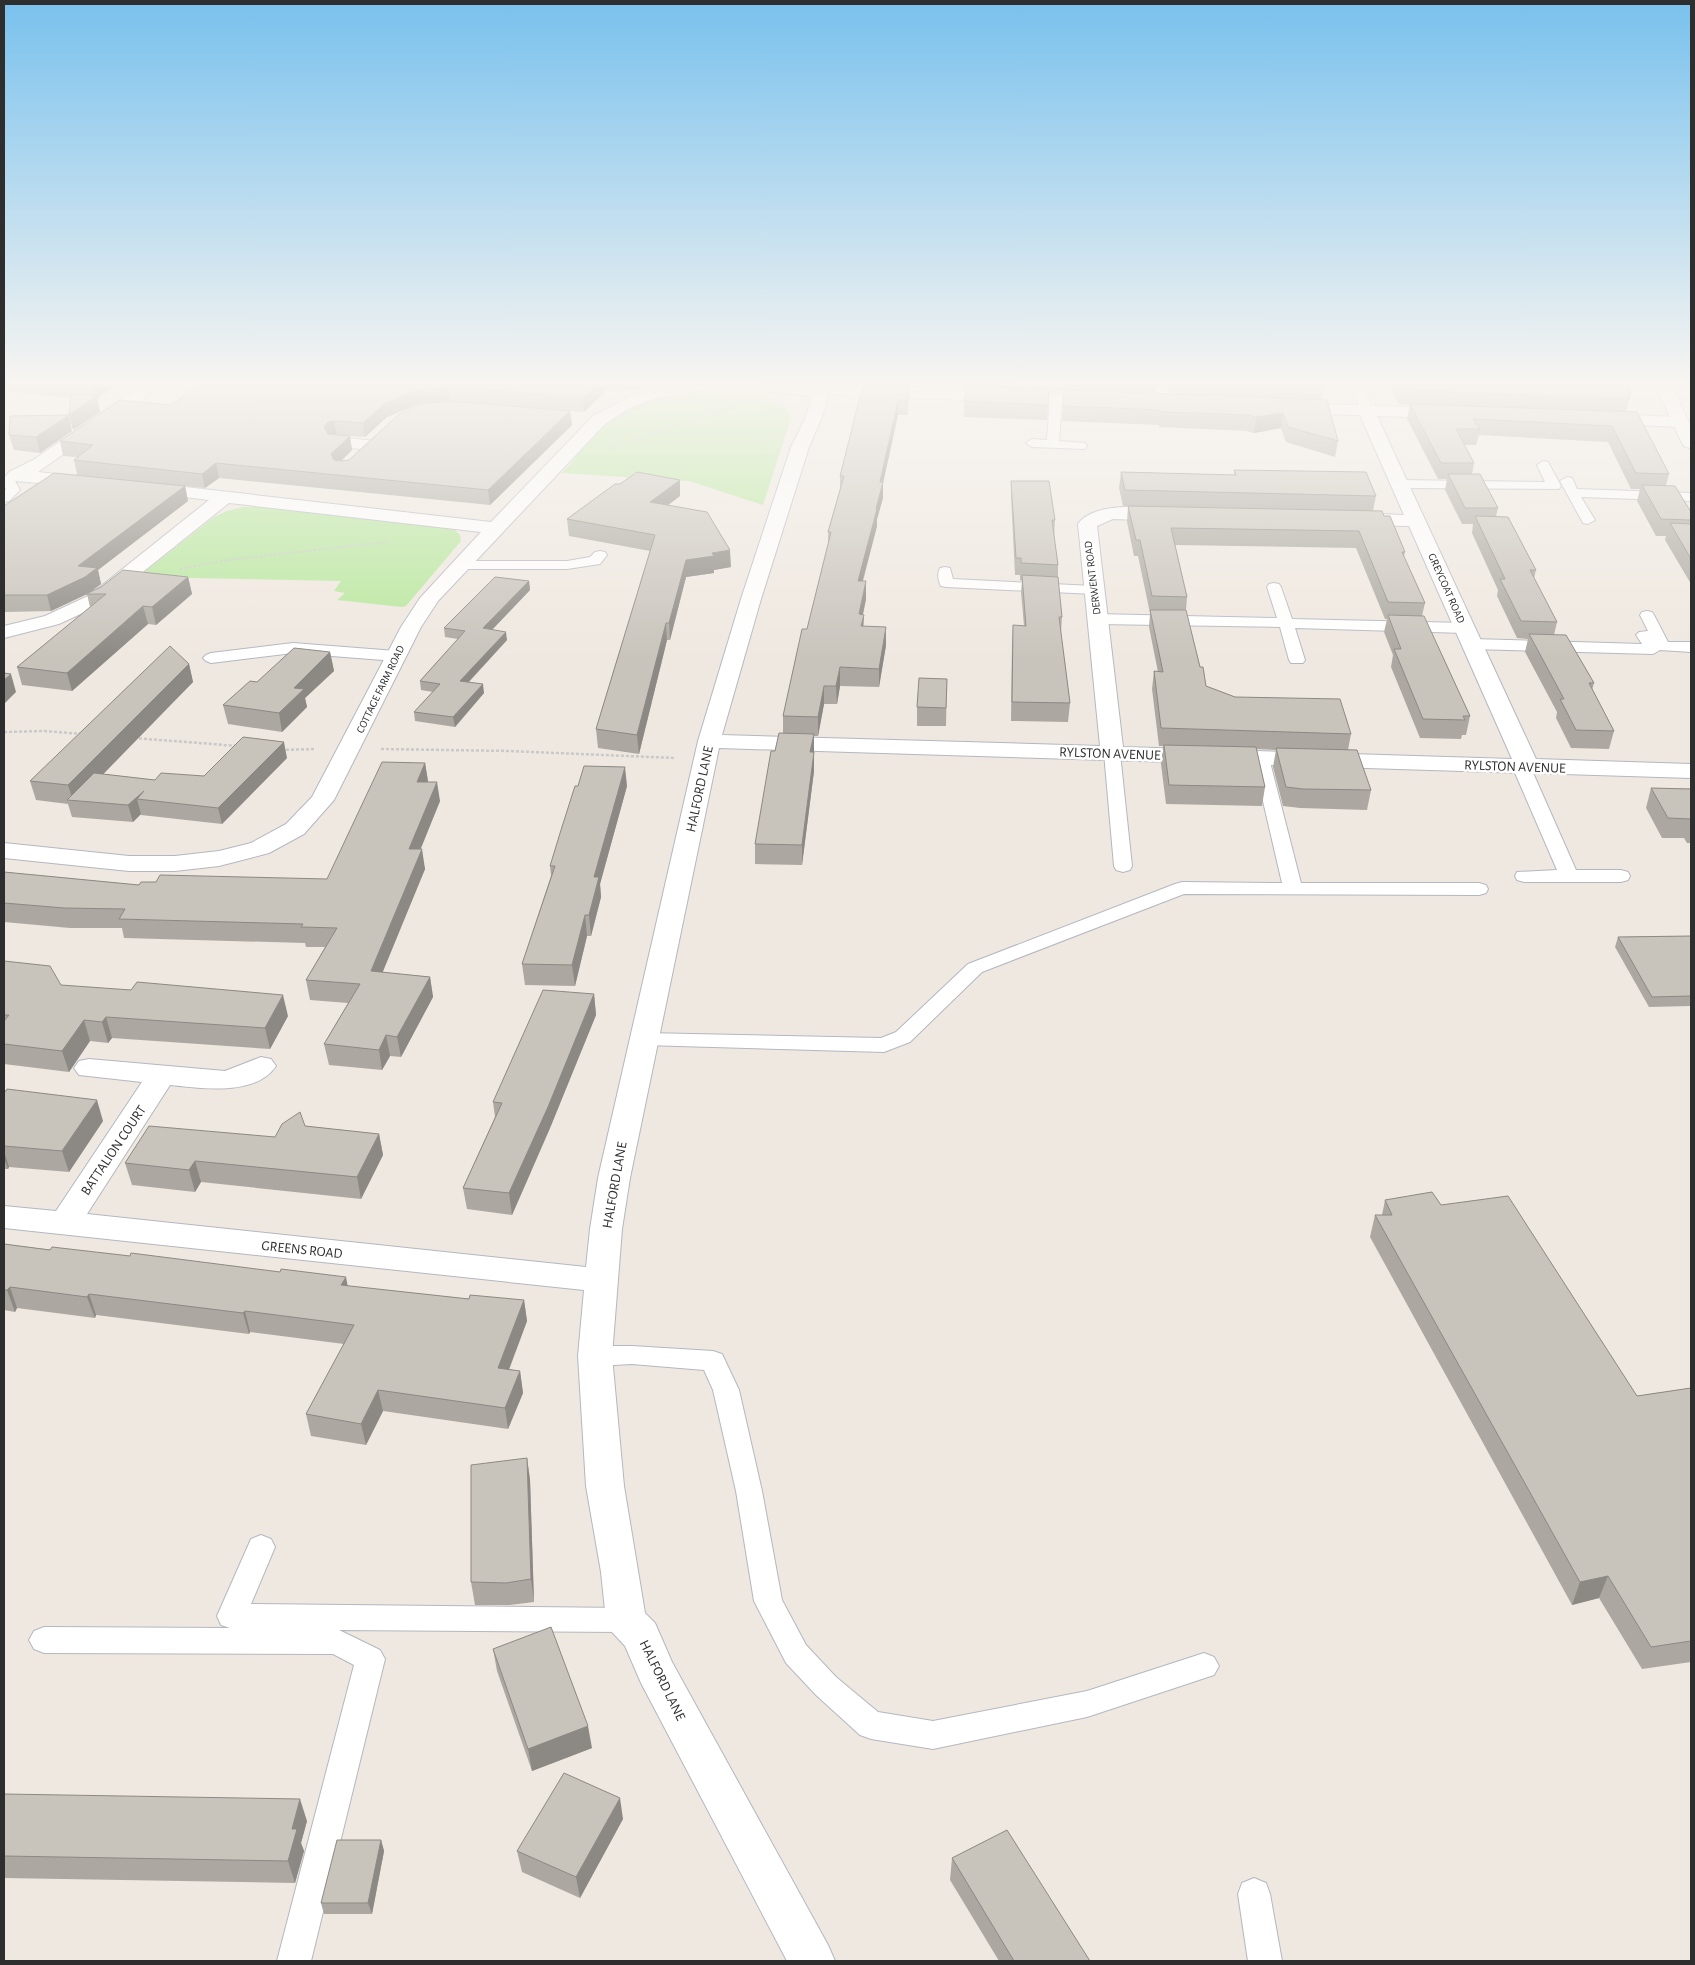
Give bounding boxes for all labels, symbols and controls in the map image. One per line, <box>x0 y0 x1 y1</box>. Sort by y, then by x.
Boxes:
street label: DERWENT ROAD <box>1083 540 1102 615</box>
street label: GREYCOAT ROAD <box>1426 552 1467 625</box>
street label: COTTAGE FARM ROAD <box>354 644 406 735</box>
street label: HALFORD LANE <box>684 745 716 834</box>
street label: RYLSTON AVENUE <box>1059 745 1161 763</box>
street label: RYLSTON AVENUE <box>1464 758 1566 776</box>
street label: BATTALION COURT <box>79 1103 149 1198</box>
street label: HALFORD LANE <box>600 1140 630 1230</box>
street label: GREENS ROAD <box>261 1239 343 1261</box>
street label: HALFORD LANE <box>637 1638 688 1723</box>

